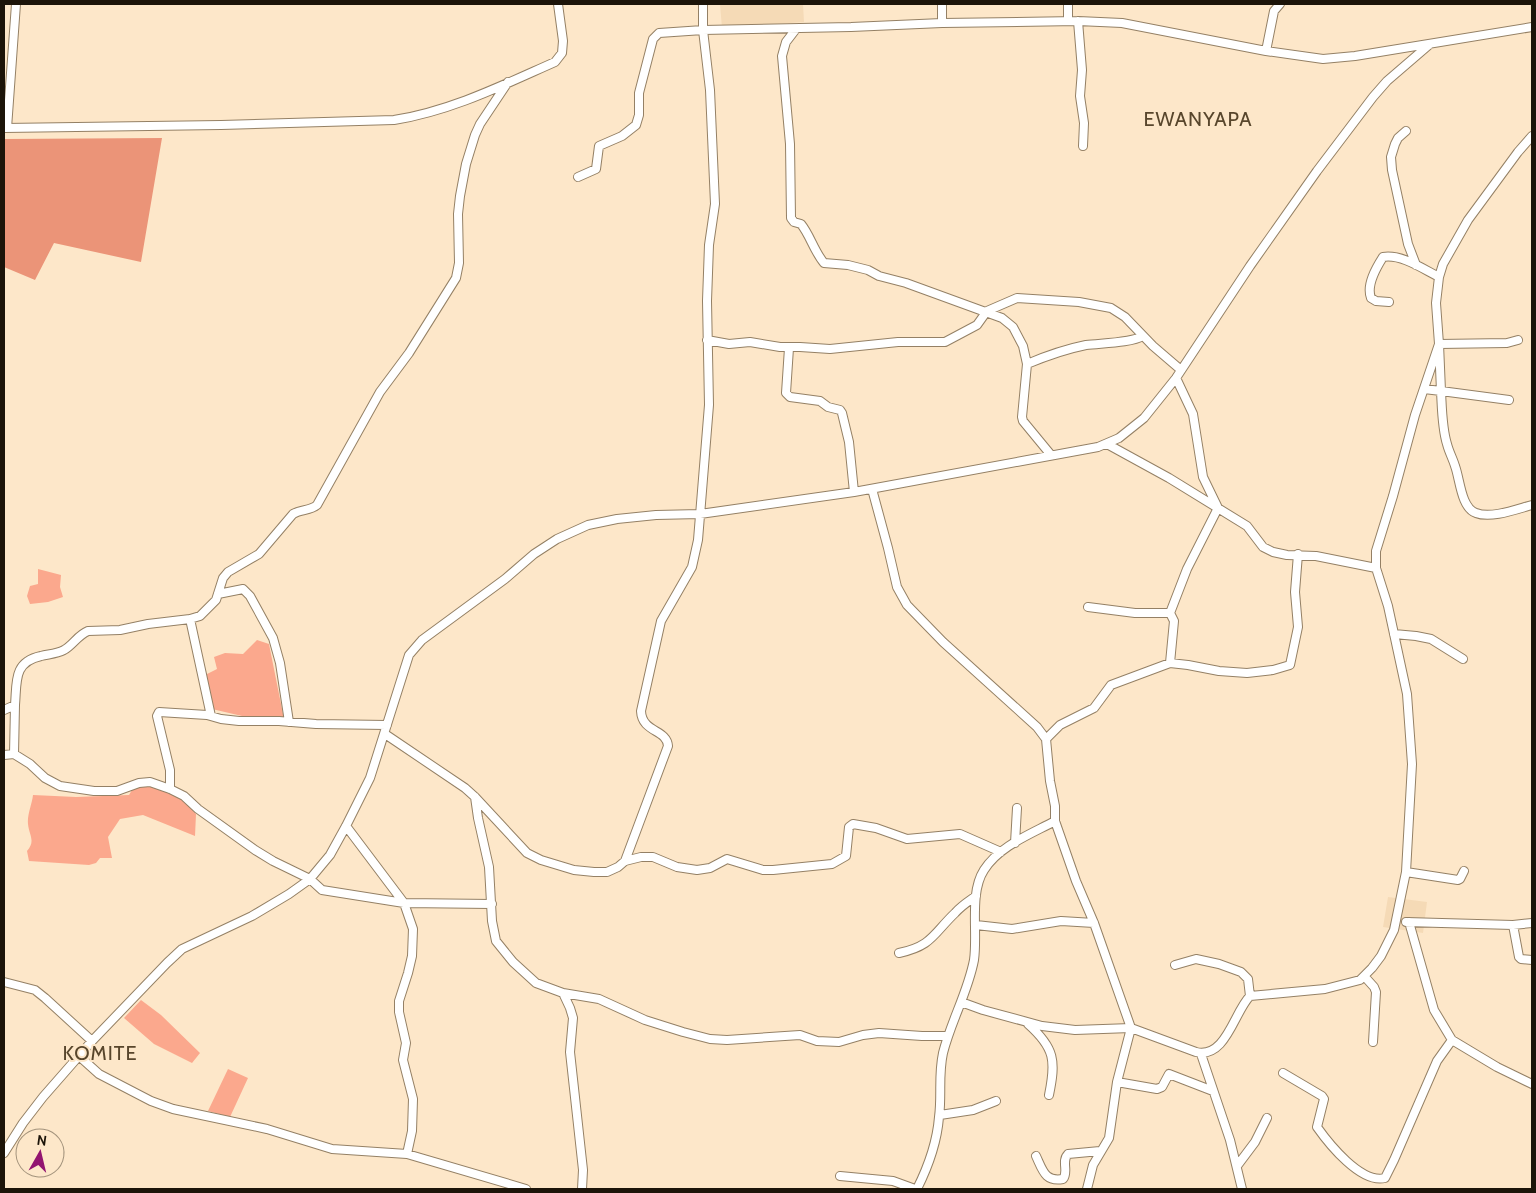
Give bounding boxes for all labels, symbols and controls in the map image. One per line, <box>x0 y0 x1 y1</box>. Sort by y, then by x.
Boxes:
district label: EWANYAPA <box>1144 107 1253 131</box>
district label: KOMITE <box>62 1041 138 1065</box>
north arrow <box>15 1128 65 1178</box>
text: N <box>36 1131 48 1150</box>

